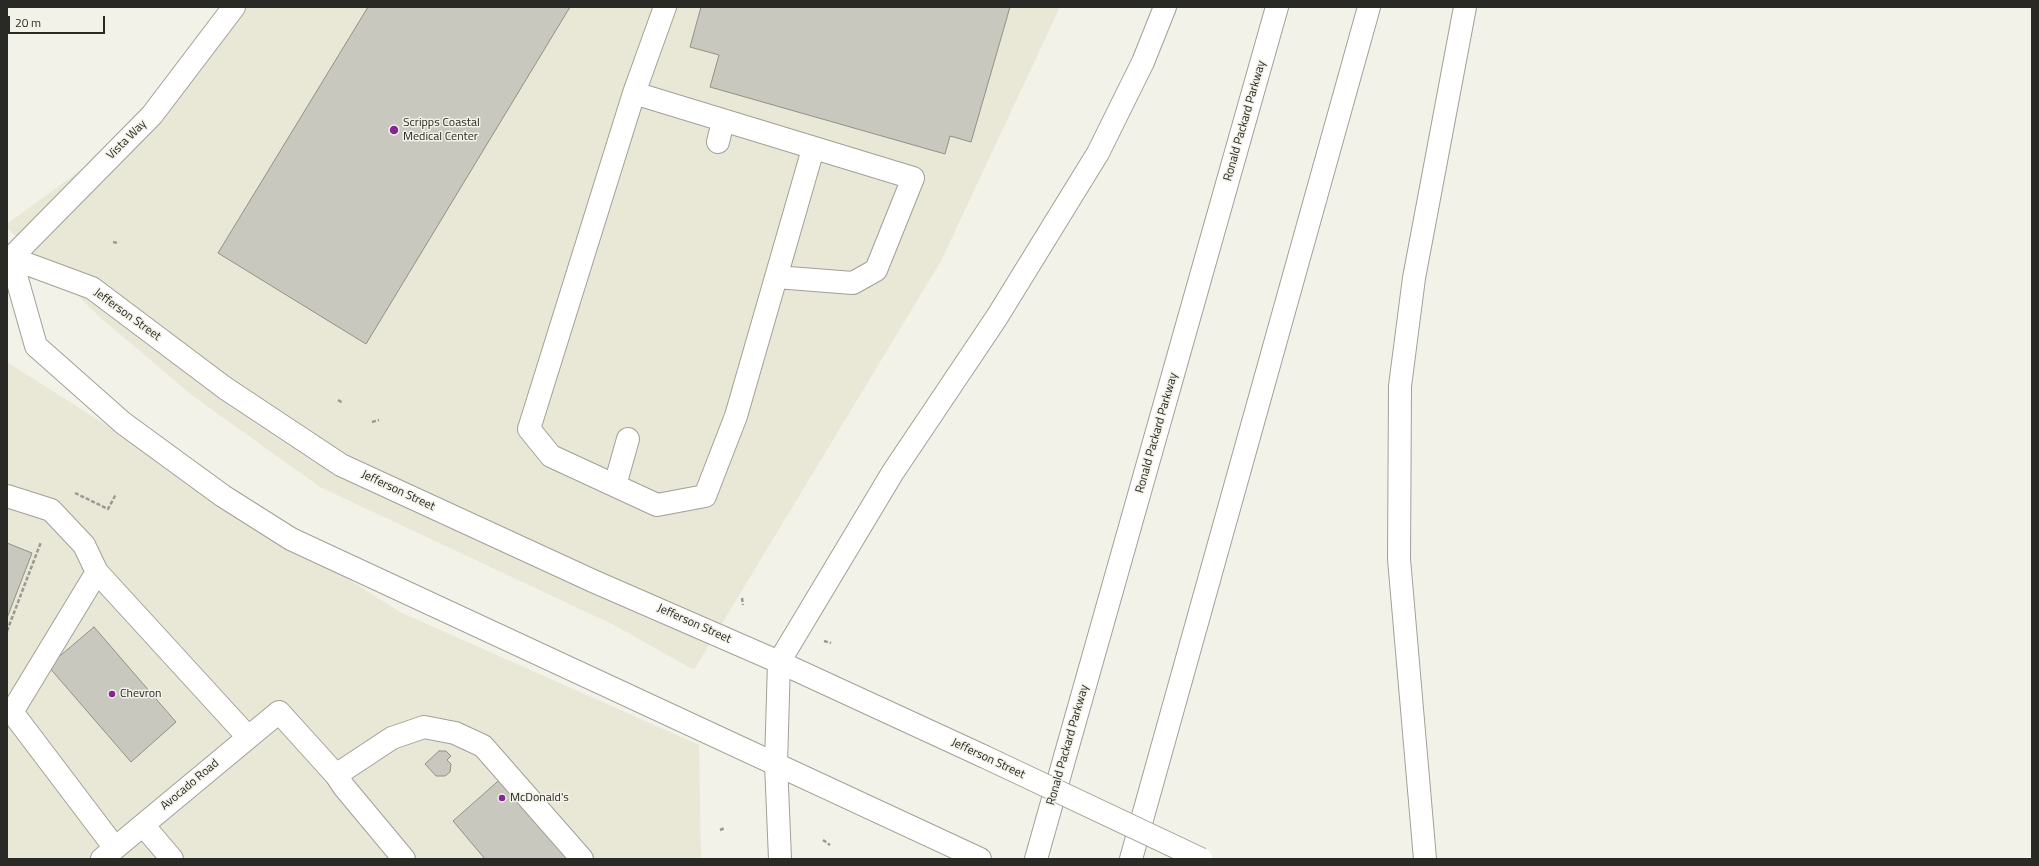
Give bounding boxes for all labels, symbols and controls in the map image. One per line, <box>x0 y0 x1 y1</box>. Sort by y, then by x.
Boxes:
scale bar <box>10 8 107 34</box>
text: 20 m <box>15 13 41 32</box>
street label: Ronald Packard Parkway <box>1221 59 1269 183</box>
place label: Scripps Coastal Medical Center <box>403 116 480 144</box>
street label: Vista Way <box>104 117 150 163</box>
marker: Scripps Coastal Medical Center <box>388 124 400 136</box>
street label: Jefferson Street <box>91 286 163 344</box>
street label: Ronald Packard Parkway <box>1133 371 1181 495</box>
street label: Jefferson Street <box>359 468 437 514</box>
street label: Jefferson Street <box>655 601 733 647</box>
street label: Ronald Packard Parkway <box>1044 683 1092 807</box>
place label: Chevron <box>120 687 162 701</box>
marker: Chevron <box>107 689 117 699</box>
street label: Jefferson Street <box>949 736 1027 782</box>
street label: Avocado Road <box>158 757 222 813</box>
place label: McDonald's <box>510 791 569 805</box>
marker: McDonald's <box>497 793 507 803</box>

